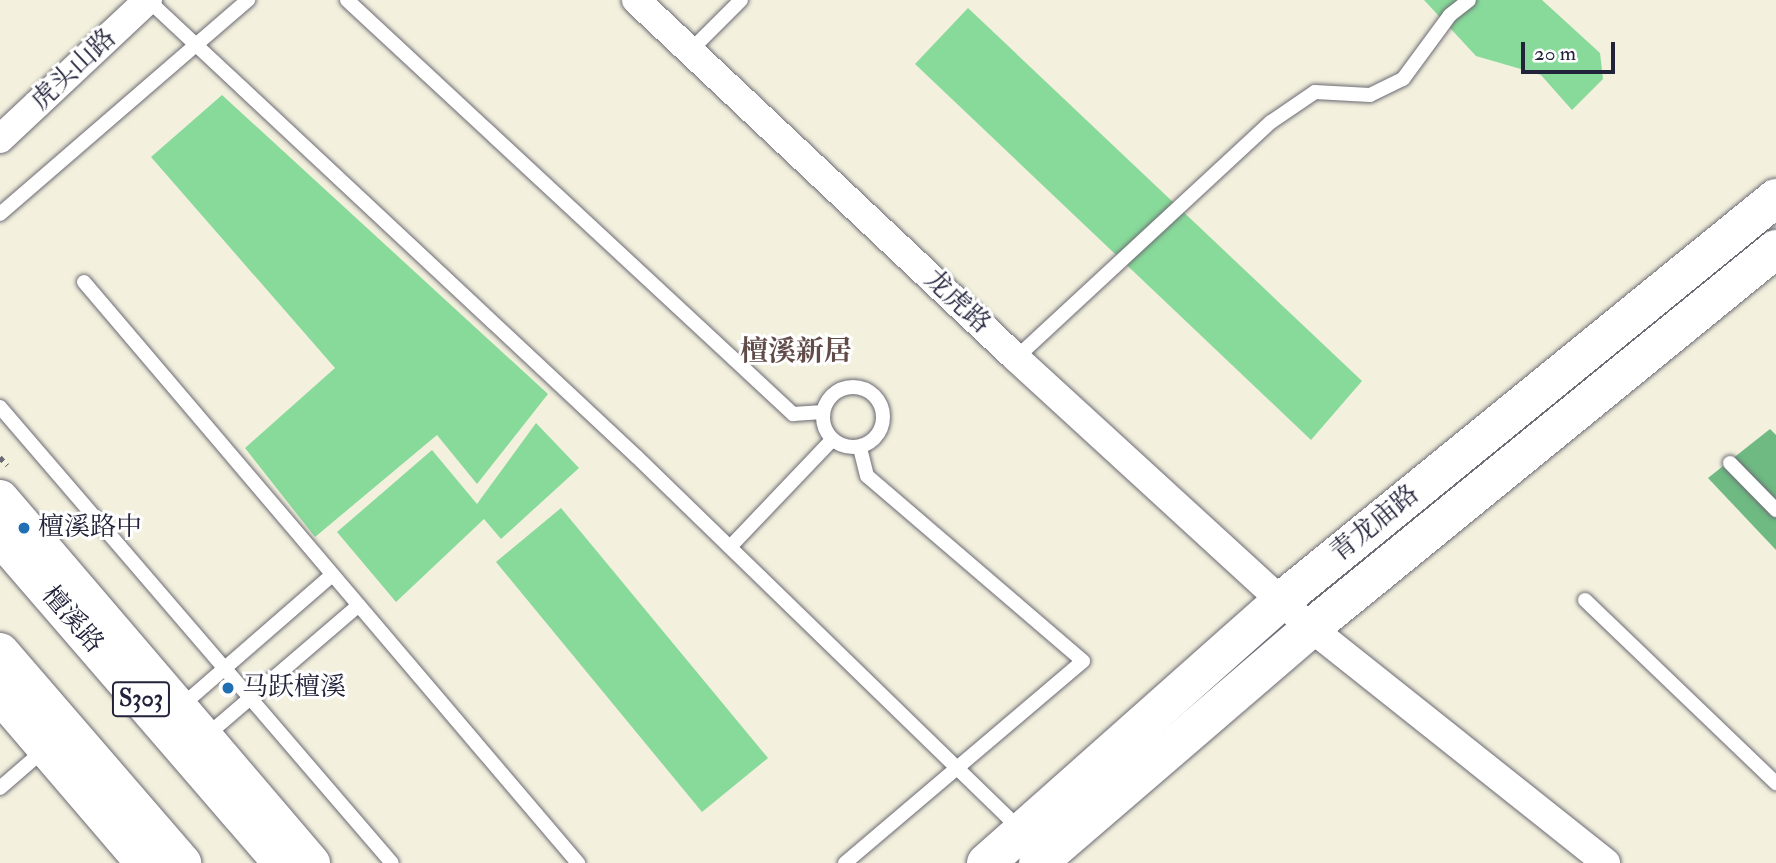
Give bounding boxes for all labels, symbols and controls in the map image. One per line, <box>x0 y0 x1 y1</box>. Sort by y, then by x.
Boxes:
street label: 虎头山路 <box>25 23 123 117</box>
scale bar <box>1524 28 1618 72</box>
text: 20 m <box>1534 40 1576 67</box>
street label: 龙虎路 <box>918 264 996 340</box>
district label: 檀溪新居 <box>740 335 852 369</box>
street label: 青龙庙路 <box>1325 479 1425 569</box>
place label: 檀溪路中 <box>38 512 142 544</box>
marker: 檀溪路中 <box>16 520 32 536</box>
street label: 檀溪路 <box>35 580 109 660</box>
place label: 马跃檀溪 <box>242 672 346 704</box>
road number: S303 <box>111 678 171 720</box>
marker: 马跃檀溪 <box>220 680 236 696</box>

